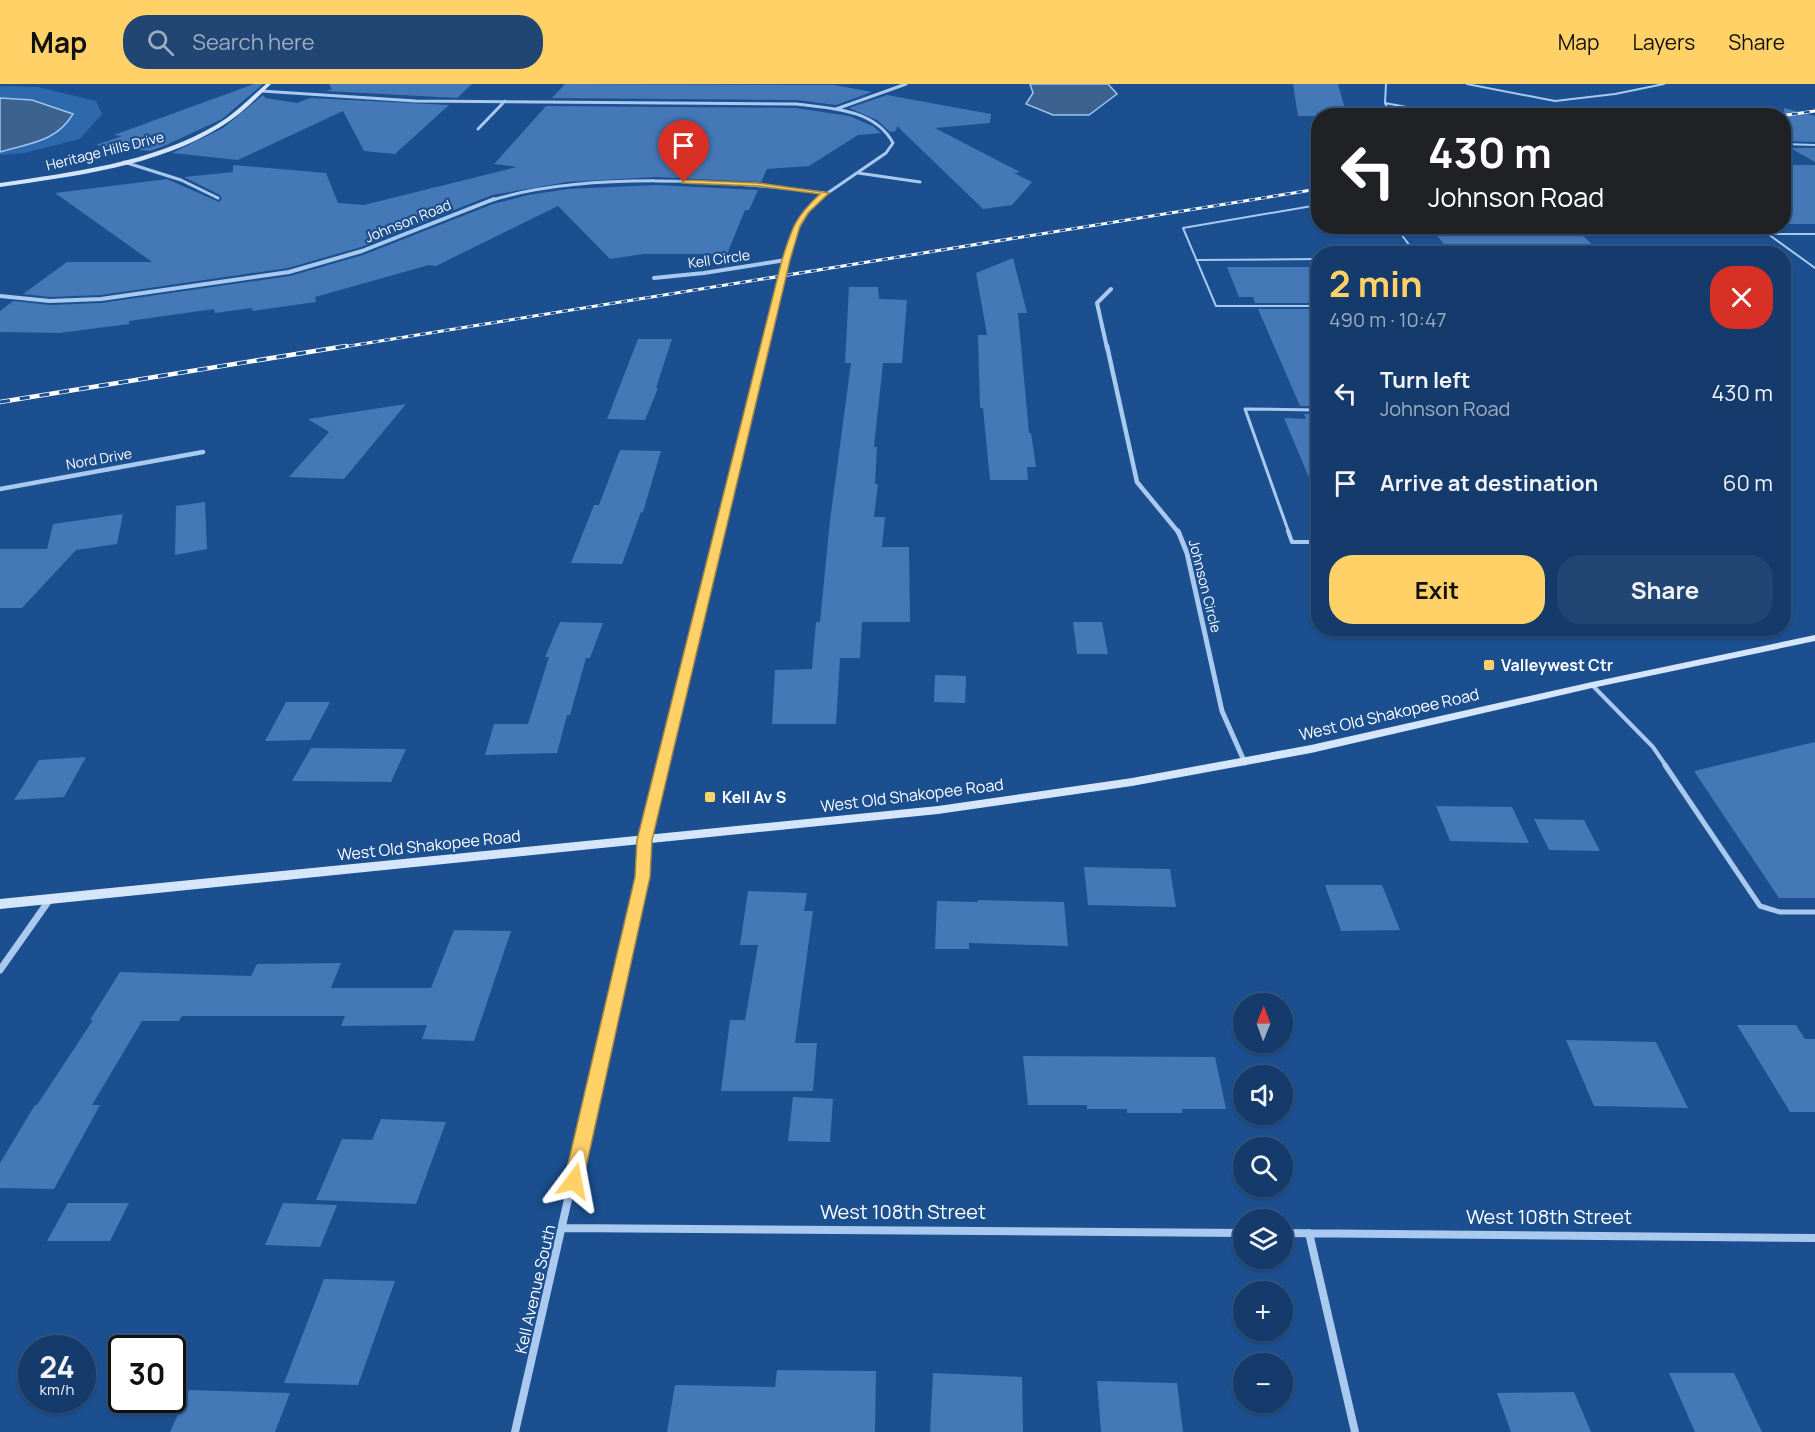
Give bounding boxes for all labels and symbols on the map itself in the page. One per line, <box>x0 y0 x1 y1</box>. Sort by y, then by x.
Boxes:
pin <box>658 120 709 182</box>
street label: Heritage Hills Drive <box>44 127 166 174</box>
street label: Johnson Road <box>362 195 454 246</box>
street label: Kell Circle <box>687 245 751 272</box>
street label: Nord Drive <box>64 443 133 474</box>
street label: Johnson Circle <box>1185 537 1226 634</box>
place label: Valleywest Ctr <box>1501 654 1613 676</box>
marker: Valleywest Ctr <box>1482 658 1496 672</box>
street label: West Old Shakopee Road <box>1297 683 1481 745</box>
street label: West Old Shakopee Road <box>819 773 1005 817</box>
place label: Kell Av S <box>722 786 786 808</box>
marker: Kell Av S <box>703 790 717 804</box>
street label: West Old Shakopee Road <box>336 824 522 866</box>
north arrow <box>1233 993 1293 1053</box>
position arrow <box>542 1149 606 1213</box>
street label: West 108th Street <box>820 1198 986 1225</box>
street label: West 108th Street <box>1466 1203 1632 1230</box>
street label: Kell Avenue South <box>509 1222 561 1356</box>
speed limit sign: 30 <box>108 1335 186 1413</box>

